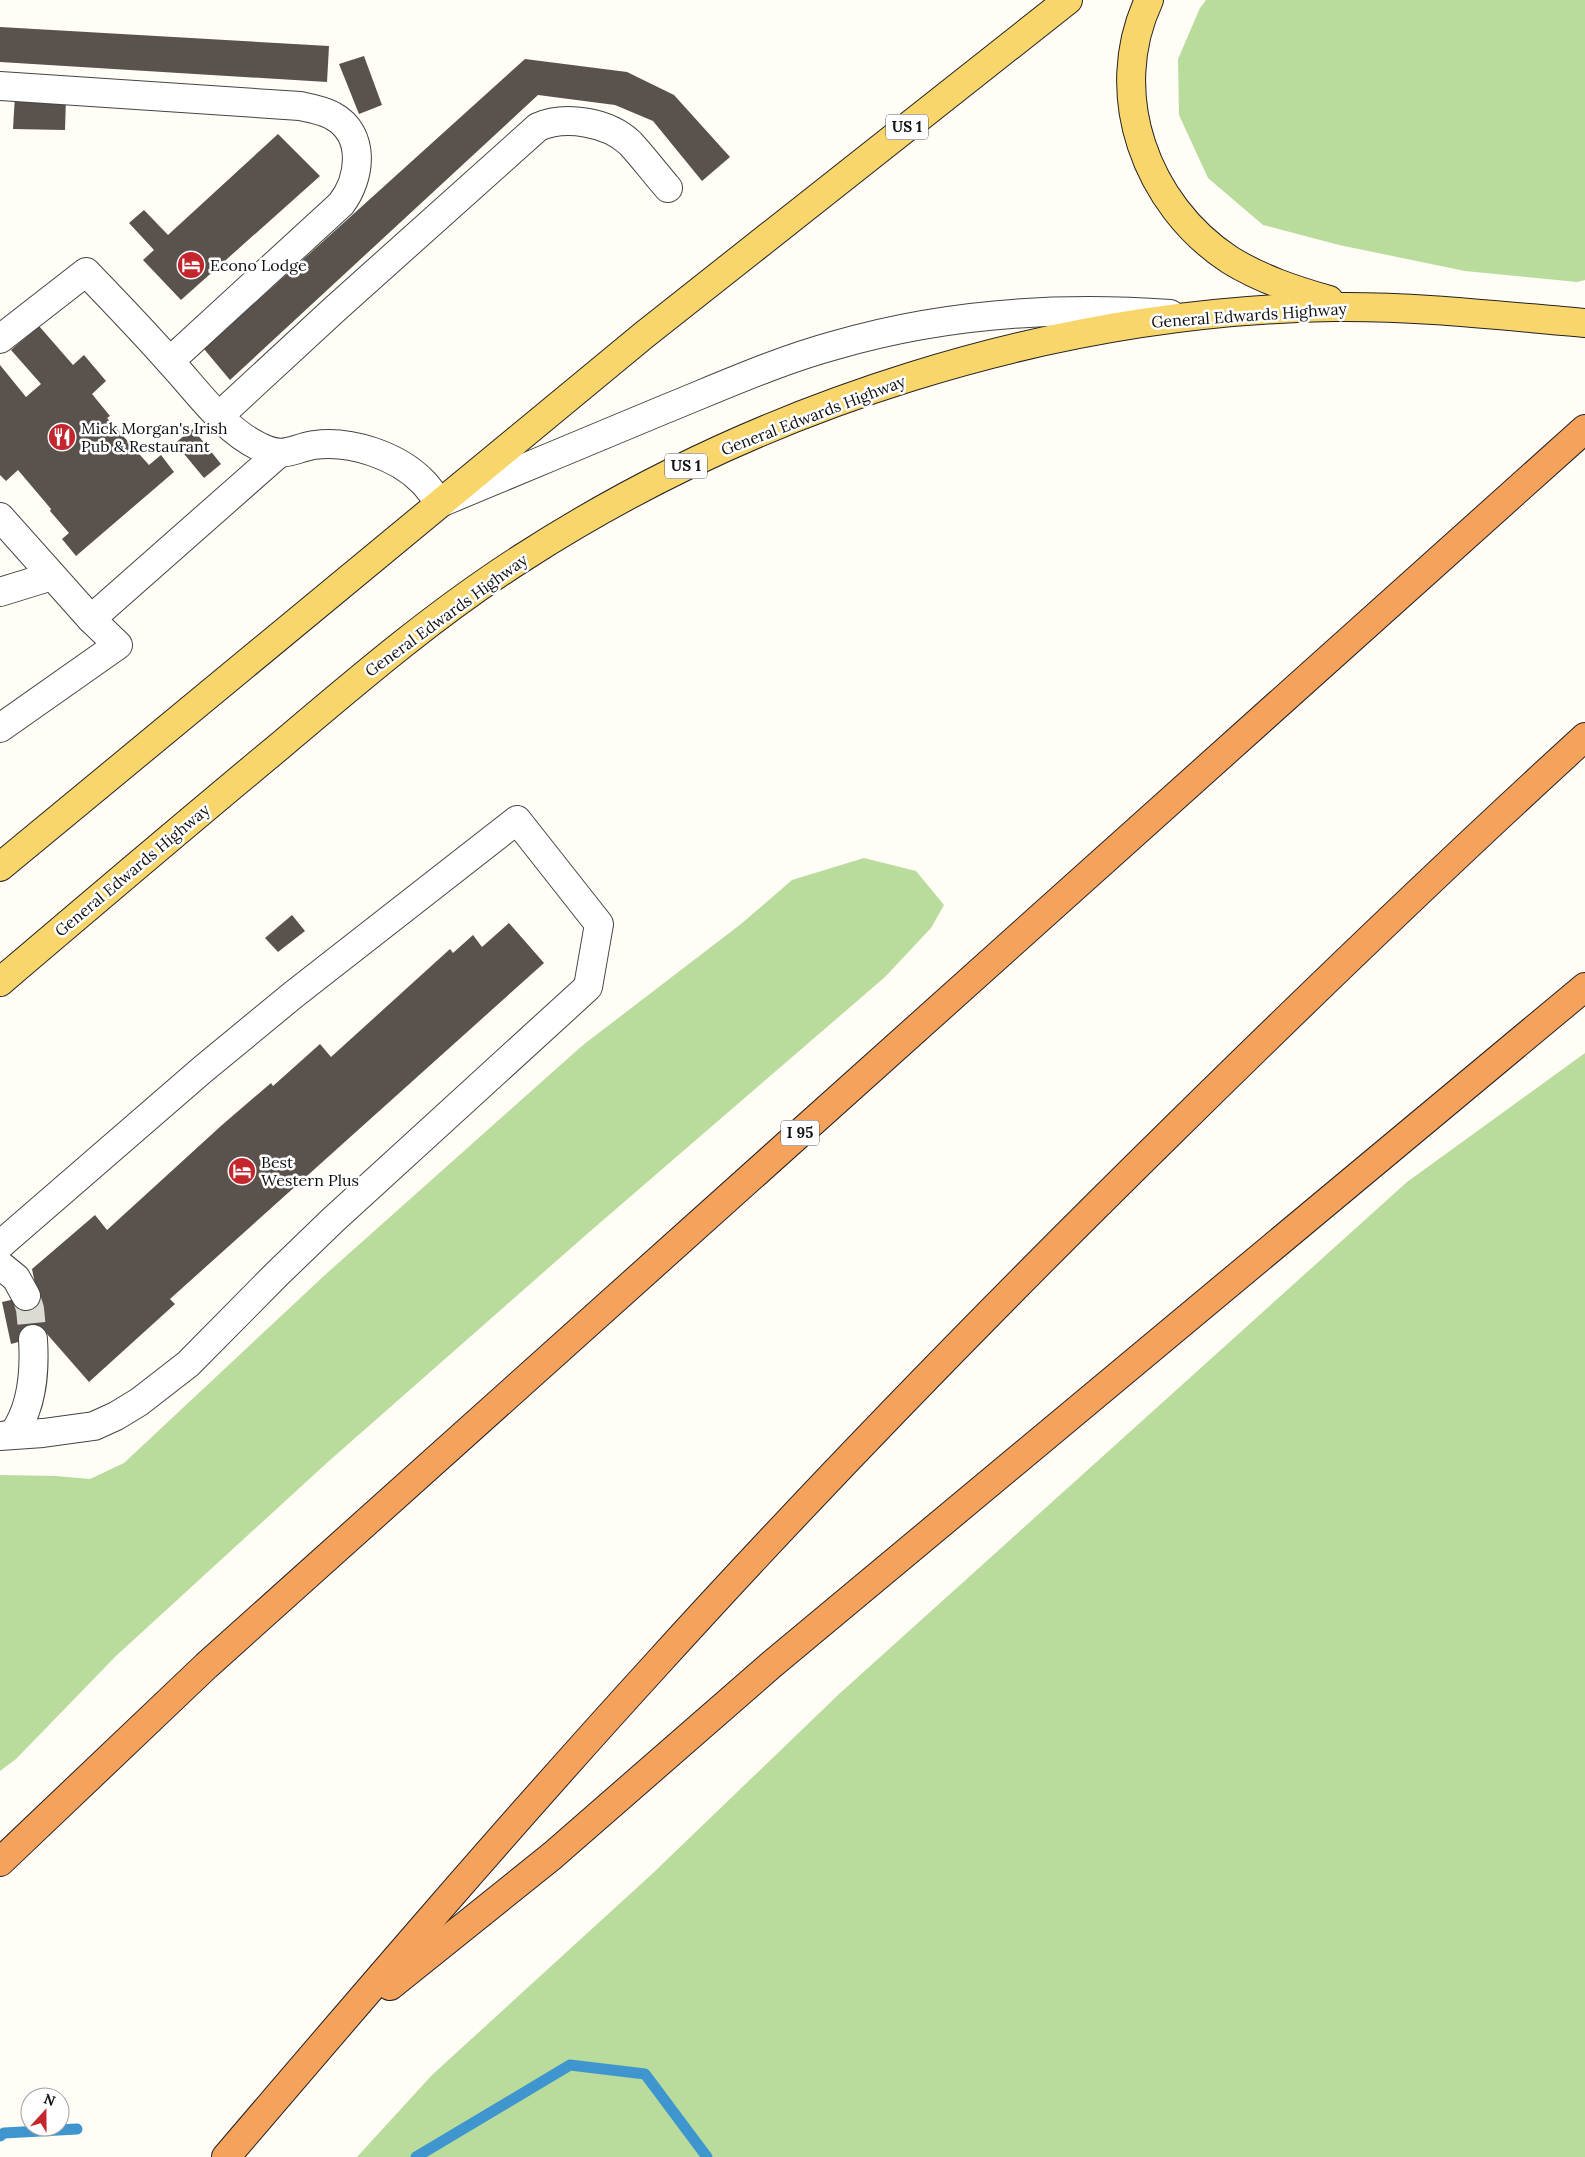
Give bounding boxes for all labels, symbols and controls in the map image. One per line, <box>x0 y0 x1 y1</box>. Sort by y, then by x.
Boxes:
road number: US 1 <box>886 114 928 140</box>
hotel icon: Econo Lodge <box>176 250 206 280</box>
place label: Econo Lodge <box>210 255 307 275</box>
street label: General Edwards Highway <box>1151 298 1348 332</box>
street label: General Edwards Highway <box>718 370 909 459</box>
place label: Mick Morgan's Irish Pub & Restaurant <box>81 418 228 456</box>
restaurant icon: Mick Morgan's Irish Pub & Restaurant <box>47 422 77 452</box>
road number: US 1 <box>665 454 707 478</box>
street label: General Edwards Highway <box>361 549 532 681</box>
street label: General Edwards Highway <box>50 799 214 941</box>
road number: I 95 <box>781 1120 819 1146</box>
place label: Best Western Plus <box>261 1152 359 1190</box>
hotel icon: Best Western Plus <box>227 1156 257 1186</box>
north arrow <box>20 2087 70 2137</box>
text: N <box>41 2090 58 2110</box>

